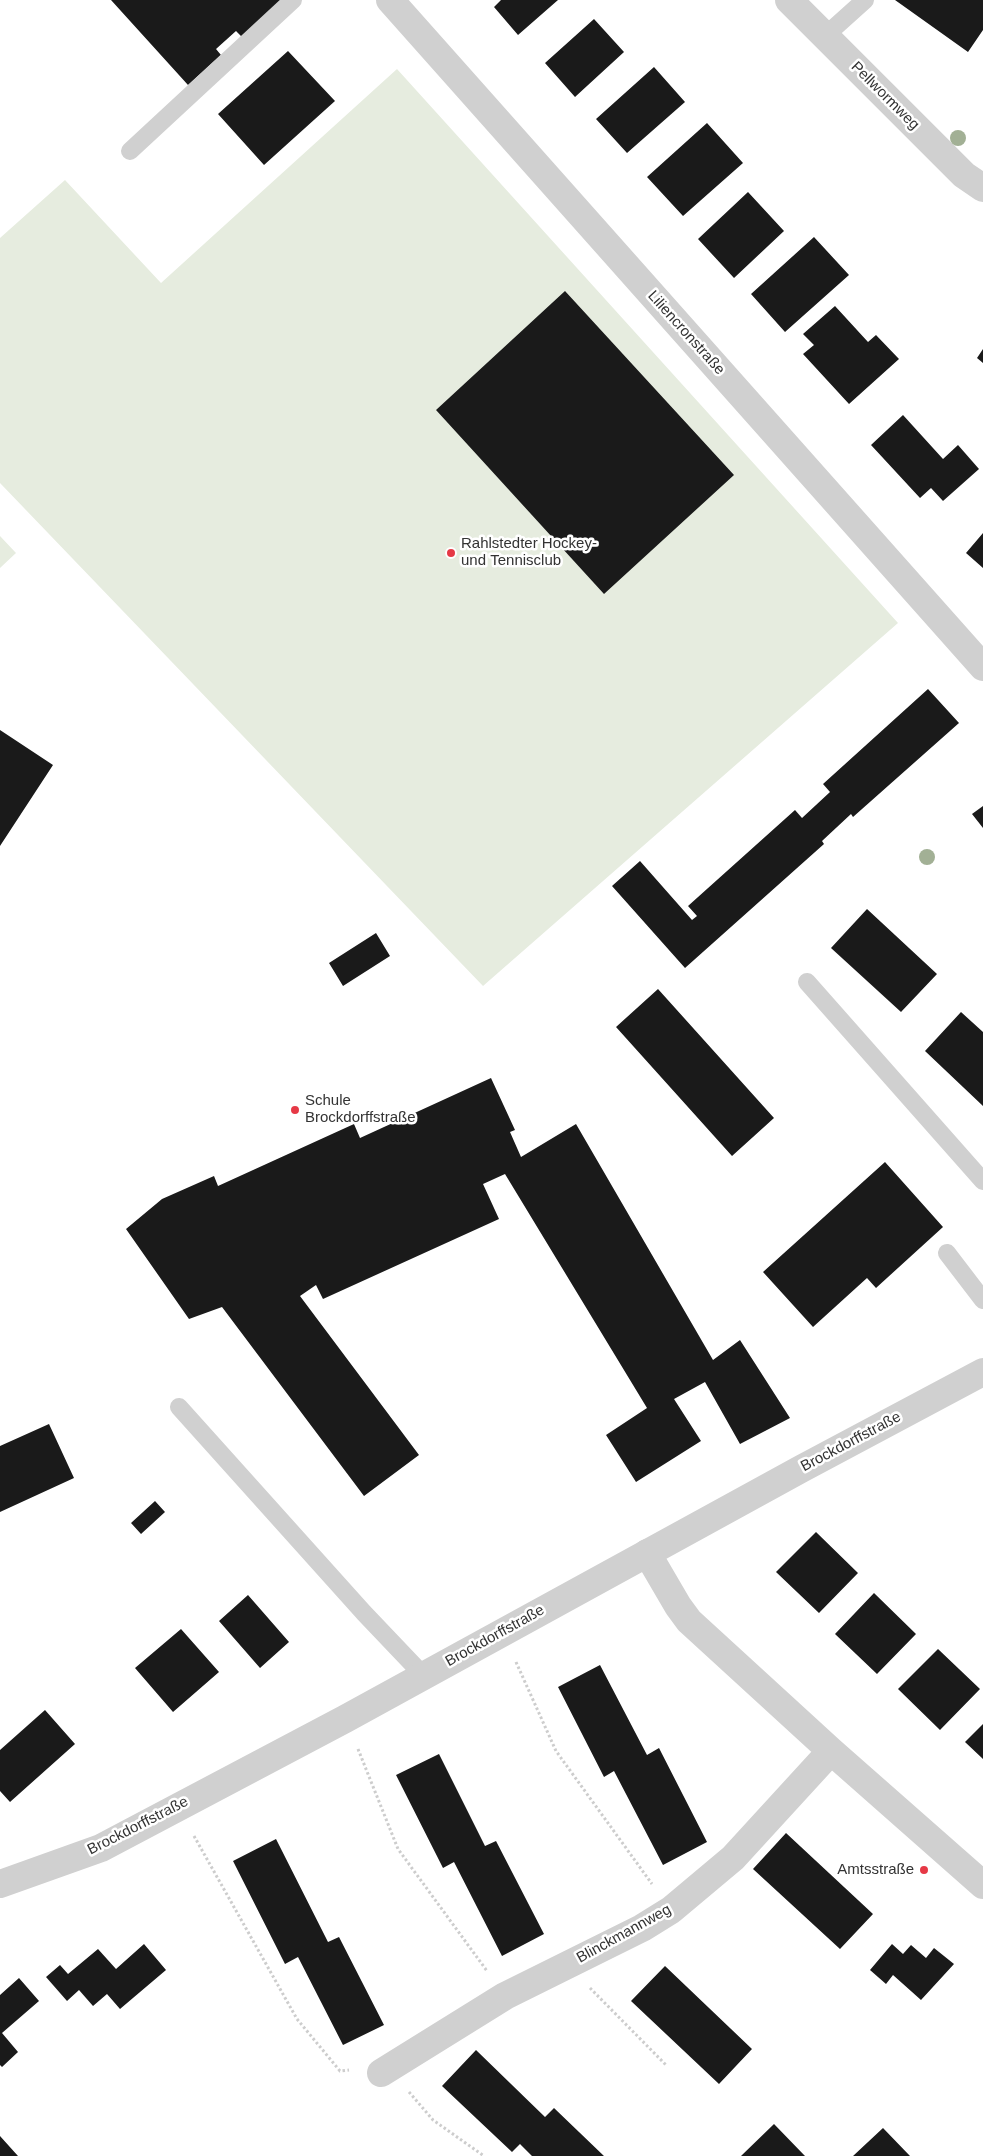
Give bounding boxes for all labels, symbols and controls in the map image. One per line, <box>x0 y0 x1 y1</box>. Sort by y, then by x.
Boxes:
street label: Pellwormweg <box>847 58 923 134</box>
street label: Liliencronstraße <box>644 287 728 379</box>
place label: Rahlstedter Hockey- und Tennisclub <box>461 535 597 570</box>
marker: Rahlstedter Hockey- und Tennisclub <box>445 547 457 559</box>
place label: Schule Brockdorffstraße <box>305 1092 416 1127</box>
marker: Schule Brockdorffstraße <box>289 1104 301 1116</box>
street label: Brockdorffstraße <box>798 1408 904 1476</box>
street label: Brockdorffstraße <box>442 1601 548 1671</box>
street label: Brockdorffstraße <box>85 1793 191 1859</box>
place label: Amtsstraße <box>837 1861 914 1879</box>
marker: Amtsstraße <box>918 1864 930 1876</box>
street label: Blinckmannweg <box>574 1901 674 1967</box>

